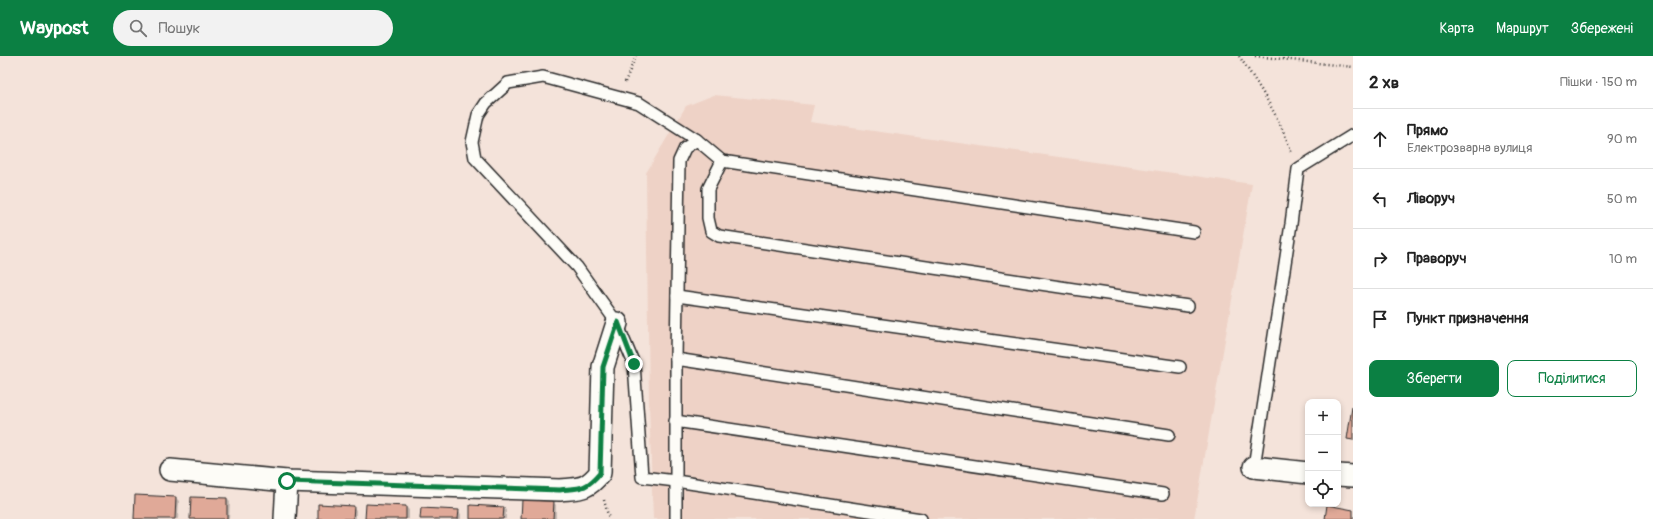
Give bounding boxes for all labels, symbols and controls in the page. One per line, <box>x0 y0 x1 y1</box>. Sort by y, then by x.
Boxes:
search box <box>113 10 393 46</box>
text: Waypost <box>20 16 89 40</box>
icon: search <box>127 17 149 39</box>
text: Пошук <box>159 19 200 38</box>
text: Карта <box>1439 20 1474 37</box>
text: Маршрут <box>1496 20 1549 37</box>
text: Збережені <box>1571 20 1633 37</box>
text: 2 хв <box>1369 72 1399 93</box>
text: Пішки · 150 m <box>1560 74 1637 90</box>
text: Прямо <box>1407 121 1448 140</box>
icon: ahead <box>1369 128 1391 150</box>
text: 90 m <box>1607 131 1637 147</box>
text: Електрозварна вулиця <box>1407 140 1532 156</box>
icon: left <box>1369 188 1391 210</box>
text: Ліворуч <box>1407 189 1455 208</box>
text: 50 m <box>1607 191 1637 207</box>
icon: right <box>1369 248 1391 270</box>
text: Праворуч <box>1407 249 1467 268</box>
text: 10 m <box>1609 251 1637 267</box>
icon: arrive <box>1369 308 1391 330</box>
text: Пункт призначення <box>1407 309 1528 328</box>
route end <box>625 355 643 373</box>
button: Зберегти <box>1369 360 1499 397</box>
button: Поділитися <box>1507 360 1637 397</box>
map controls <box>1305 399 1341 507</box>
button: + <box>1305 399 1341 435</box>
button: − <box>1305 435 1341 471</box>
button: locate <box>1305 471 1341 507</box>
route start <box>278 472 296 490</box>

